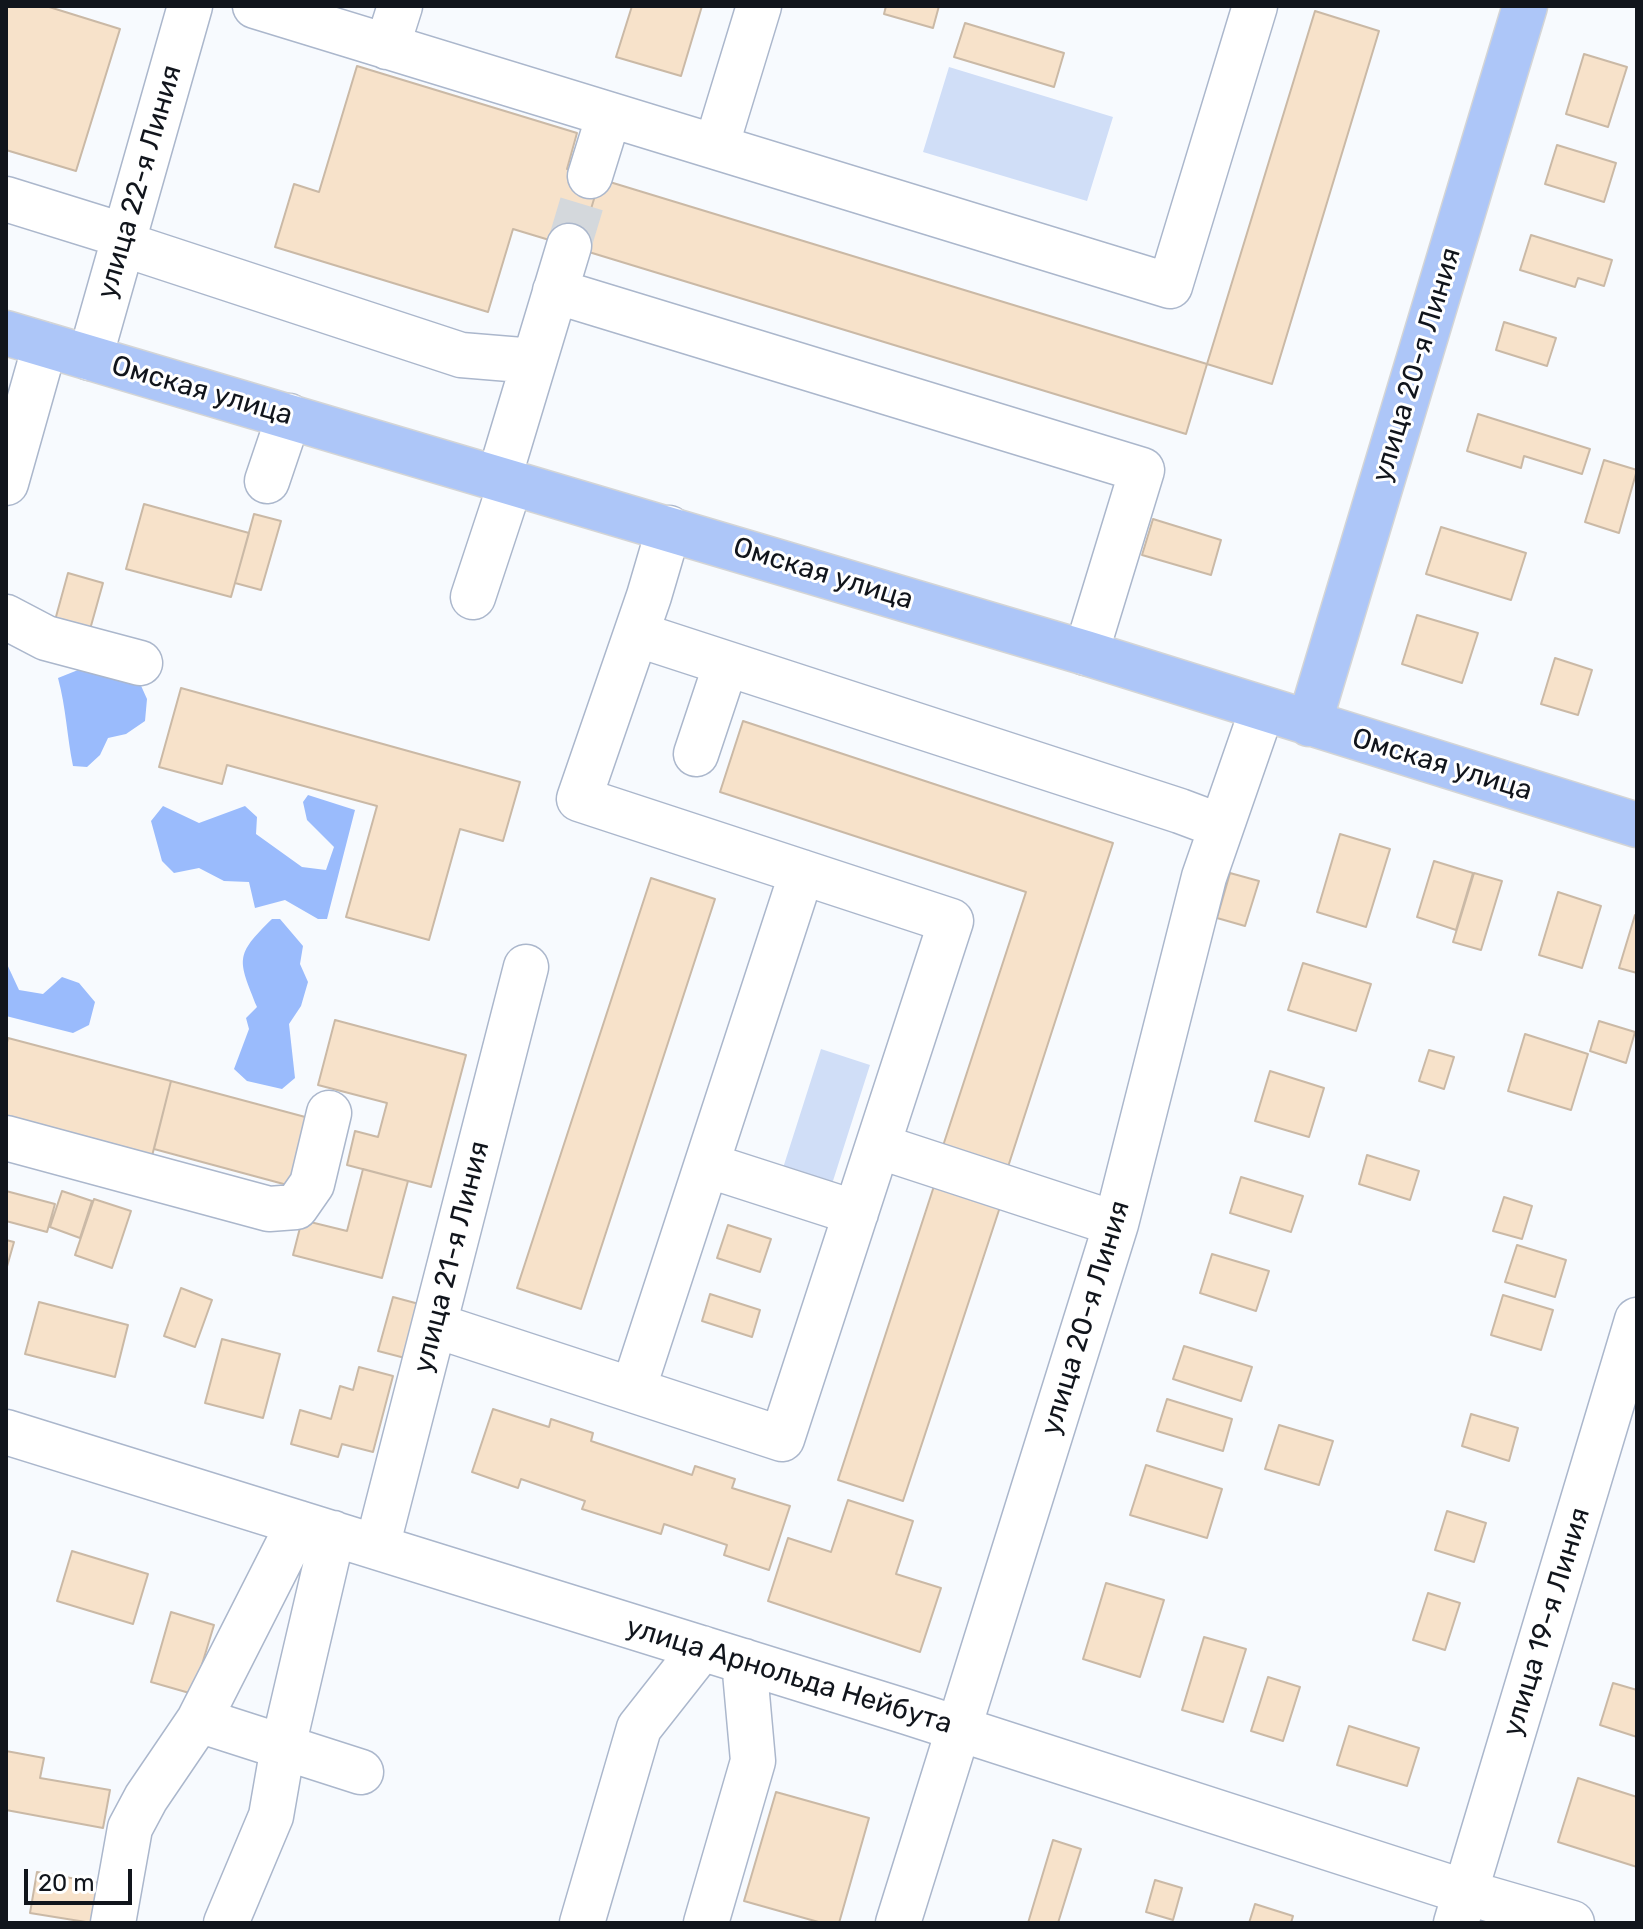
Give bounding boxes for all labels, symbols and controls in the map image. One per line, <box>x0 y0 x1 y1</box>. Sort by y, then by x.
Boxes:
street label: улица 22-я Линия <box>91 61 189 303</box>
street label: улица 20-я Линия <box>1365 244 1469 486</box>
street label: Омская улица <box>108 349 296 433</box>
street label: Омская улица <box>729 531 917 617</box>
street label: Омская улица <box>1348 722 1536 808</box>
street label: улица 21-я Линия <box>407 1138 497 1376</box>
street label: улица 20-я Линия <box>1034 1197 1138 1439</box>
street label: улица 19-я Линия <box>1496 1504 1598 1740</box>
street label: улица Арнольда Нейбута <box>622 1610 956 1742</box>
scale bar <box>28 1853 136 1903</box>
text: 20 m <box>38 1869 95 1897</box>

